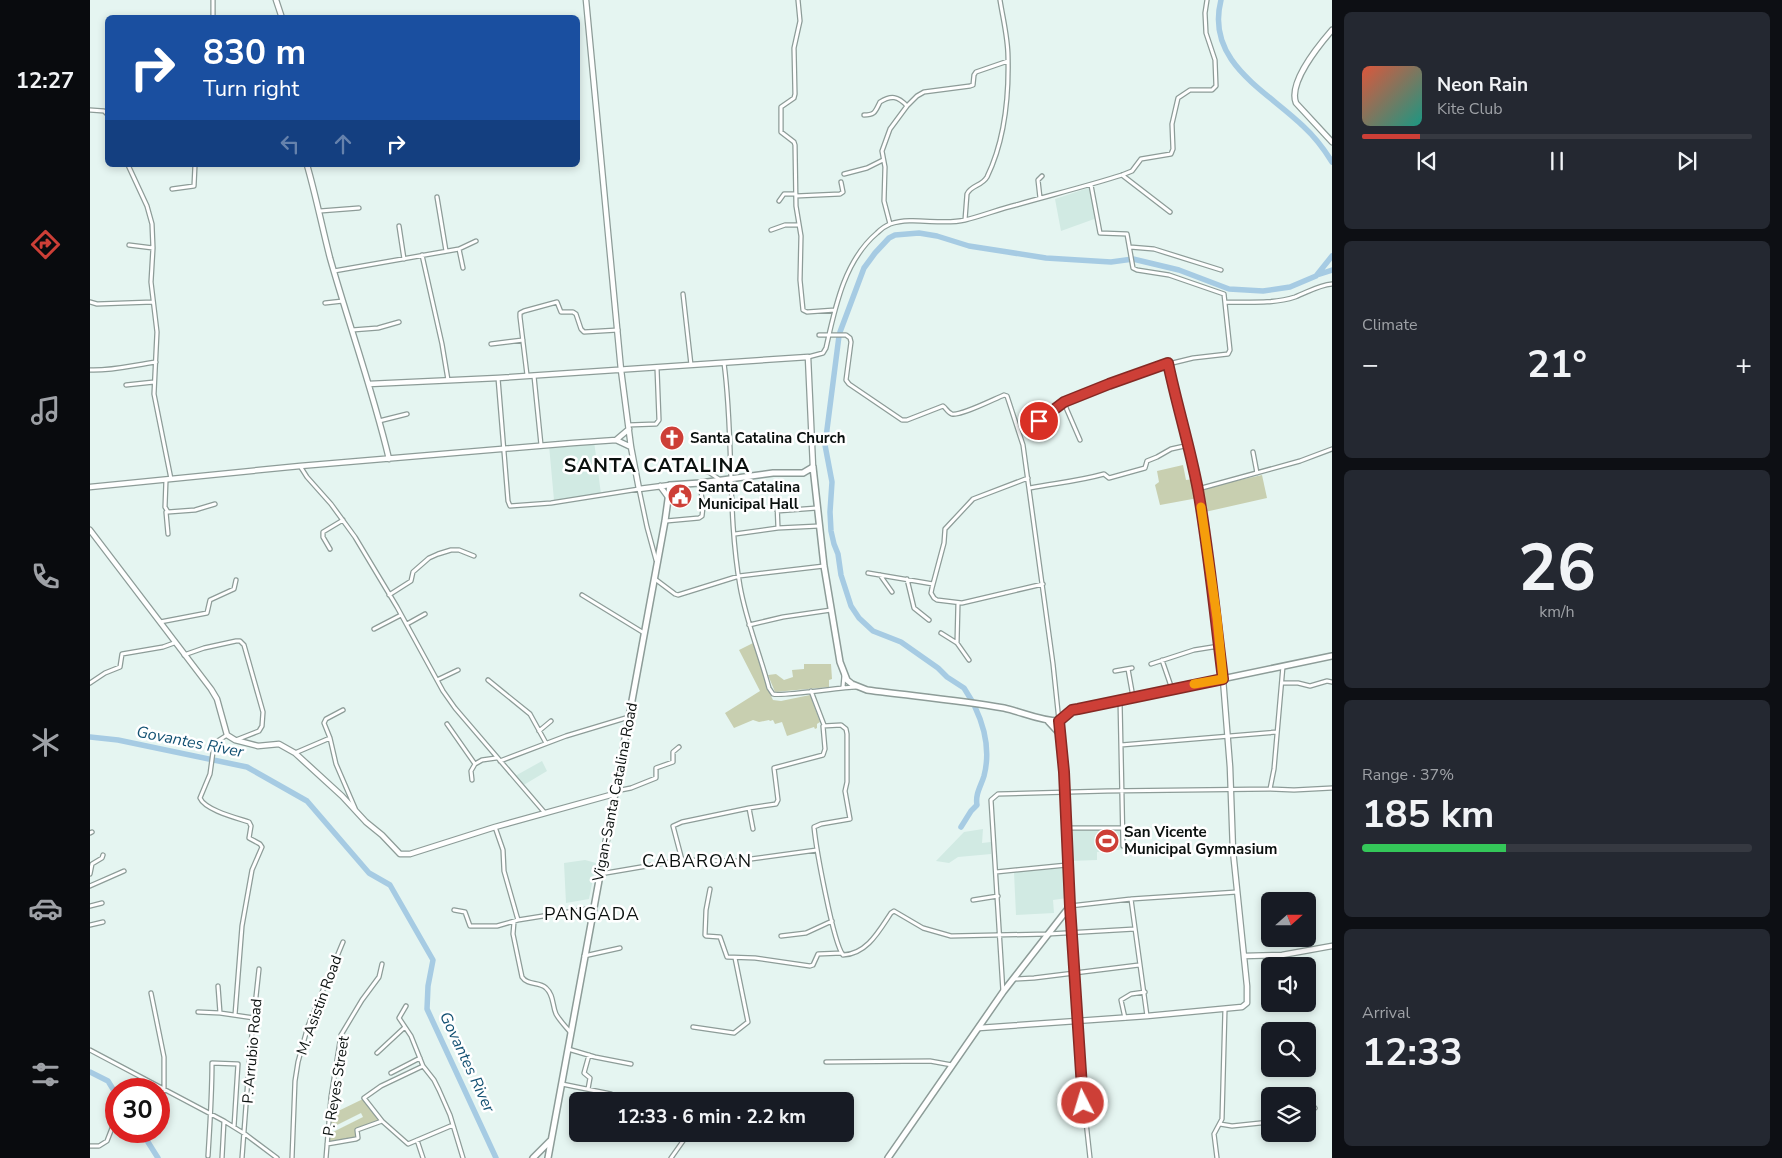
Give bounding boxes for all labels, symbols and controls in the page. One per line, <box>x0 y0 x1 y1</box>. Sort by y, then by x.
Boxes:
text: 830 m <box>203 29 306 76</box>
icon: right <box>120 35 185 100</box>
text: 12:27 <box>16 66 74 96</box>
text: Neon Rain <box>1437 72 1528 98</box>
text: Turn right <box>203 74 299 104</box>
text: Kite Club <box>1437 98 1503 120</box>
icon: left <box>276 130 304 158</box>
icon: ahead <box>329 130 357 158</box>
icon: right <box>382 130 410 158</box>
icon: previous <box>1413 147 1441 175</box>
icon: pause <box>1543 147 1571 175</box>
icon: next <box>1673 147 1701 175</box>
icon: directions <box>28 227 63 262</box>
text: Climate <box>1362 314 1417 336</box>
text: 21° <box>1527 339 1587 390</box>
text: − <box>1362 346 1379 384</box>
text: + <box>1735 346 1752 384</box>
icon: music <box>28 393 63 428</box>
pin <box>1018 400 1060 442</box>
icon: arrive <box>1025 407 1053 435</box>
church icon: Santa Catalina Church <box>659 425 685 451</box>
place label: Santa Catalina Church <box>690 428 845 448</box>
district label: SANTA CATALINA <box>564 452 750 479</box>
place label: Santa Catalina Municipal Hall <box>698 477 800 514</box>
public building icon: Santa Catalina Municipal Hall <box>667 483 693 509</box>
text: 26 <box>1518 524 1596 613</box>
icon: phone <box>28 559 63 594</box>
text: km/h <box>1539 601 1575 623</box>
street label: Vigan-Santa Catalina Road <box>588 701 642 884</box>
water label: Govantes River <box>135 721 247 763</box>
icon: climate <box>28 725 63 760</box>
text: Range · 37% <box>1362 764 1454 786</box>
text: 185 km <box>1362 789 1494 840</box>
place label: San Vicente Municipal Gymnasium <box>1124 822 1277 859</box>
sports icon: San Vicente Municipal Gymnasium <box>1094 828 1120 854</box>
district label: CABAROAN <box>642 849 752 873</box>
icon: car <box>28 891 63 926</box>
north arrow <box>1261 892 1316 948</box>
map controls <box>1261 892 1316 1142</box>
district label: PANGADA <box>544 902 640 926</box>
street label: M. Asistin Road <box>292 952 346 1058</box>
button: sound <box>1261 957 1316 1012</box>
street label: P. Arrubio Road <box>237 998 267 1104</box>
text: Arrival <box>1362 1002 1410 1024</box>
water label: Govantes River <box>434 1008 500 1117</box>
button: search <box>1261 1022 1316 1077</box>
text: 12:33 <box>1362 1027 1463 1078</box>
street label: P. Reyes Street <box>318 1034 354 1138</box>
icon: filters <box>28 1057 63 1092</box>
position arrow <box>1056 1076 1108 1128</box>
speed limit sign: 30 <box>105 1078 170 1143</box>
button: layers <box>1261 1087 1316 1142</box>
text: 12:33 · 6 min · 2.2 km <box>617 1104 806 1130</box>

